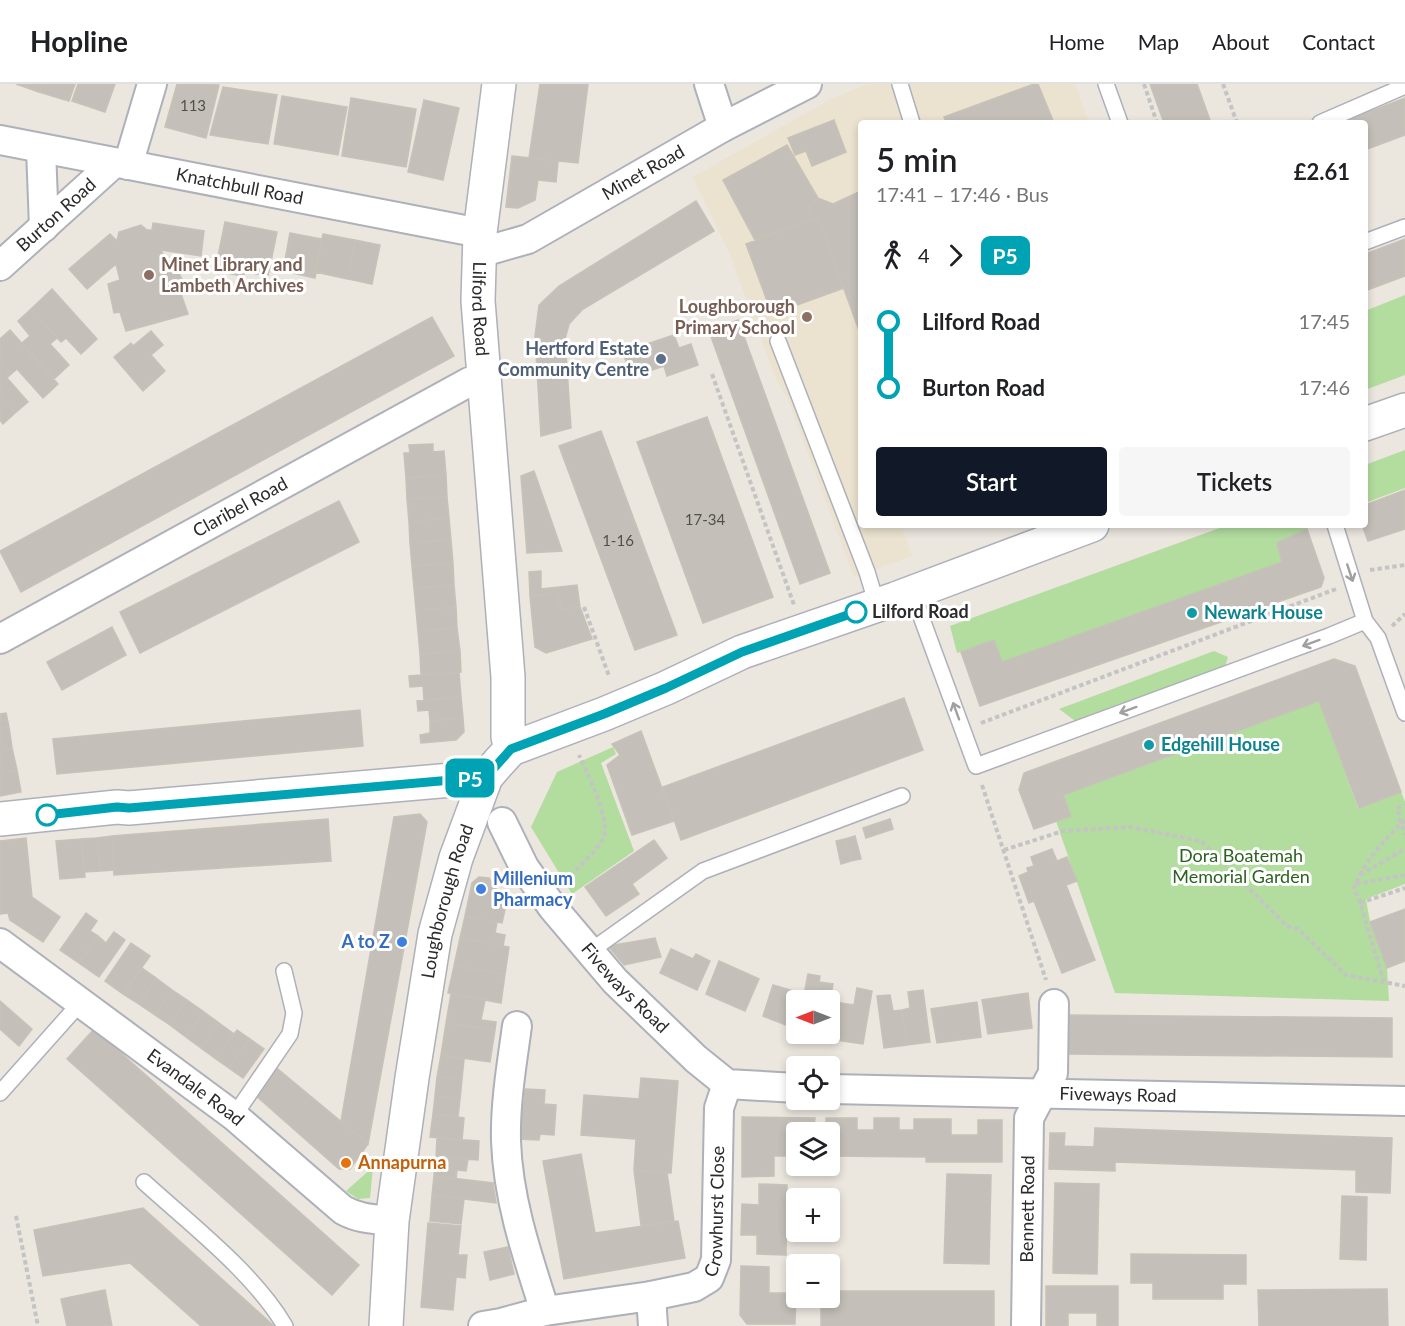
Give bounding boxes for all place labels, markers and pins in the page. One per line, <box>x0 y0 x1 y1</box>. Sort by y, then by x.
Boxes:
place label: Minet Library and Lambeth Archives <box>161 253 304 296</box>
marker: Minet Library and Lambeth Archives <box>142 268 156 282</box>
place label: Loughborough Primary School <box>675 295 795 338</box>
marker: Loughborough Primary School <box>800 310 814 324</box>
place label: Hertford Estate Community Centre <box>498 337 649 380</box>
marker: Hertford Estate Community Centre <box>654 352 668 366</box>
place label: Lilford Road <box>872 600 969 622</box>
marker: Lilford Road <box>845 601 867 623</box>
place label: Newark House <box>1204 601 1323 623</box>
marker: Newark House <box>1185 606 1199 620</box>
place label: Edgehill House <box>1161 733 1280 755</box>
marker: Edgehill House <box>1142 738 1156 752</box>
unlabelled marker <box>36 804 58 826</box>
place label: Millenium Pharmacy <box>493 867 573 910</box>
marker: Millenium Pharmacy <box>474 882 488 896</box>
place label: A to Z <box>340 930 390 952</box>
marker: A to Z <box>395 935 409 949</box>
place label: Annapurna <box>357 1151 446 1173</box>
marker: Annapurna <box>339 1156 353 1170</box>

